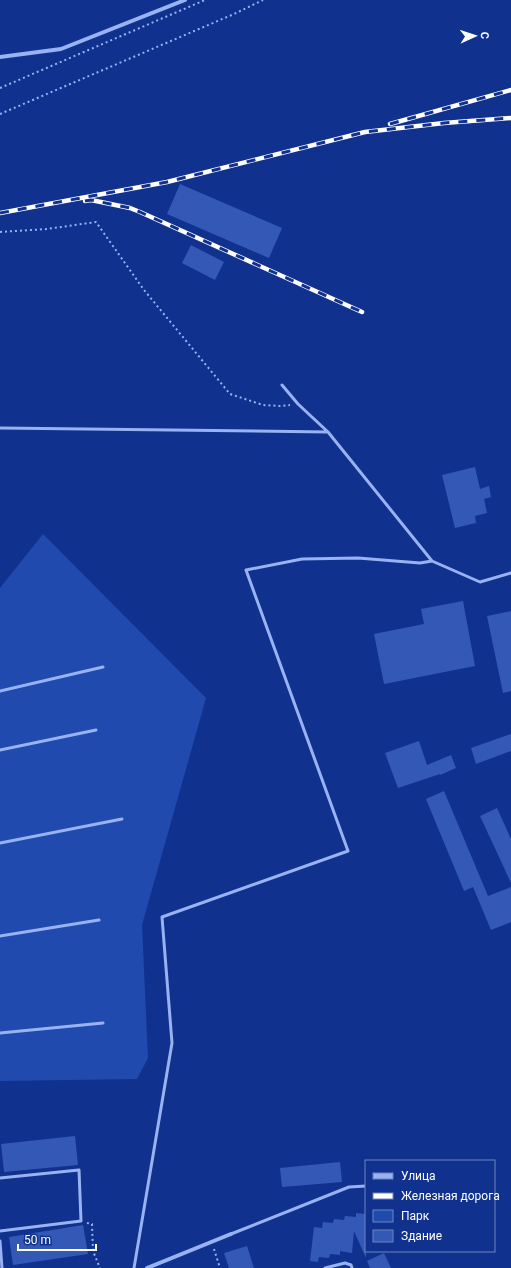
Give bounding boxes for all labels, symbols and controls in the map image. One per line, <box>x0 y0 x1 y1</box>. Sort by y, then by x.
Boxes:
north arrow <box>455 16 495 56</box>
text: С <box>478 32 491 39</box>
legend <box>365 1160 495 1252</box>
text: Улица <box>401 1169 436 1183</box>
text: Железная дорога <box>401 1189 500 1203</box>
text: Парк <box>401 1209 430 1223</box>
scale bar <box>18 1226 96 1252</box>
text: Здание <box>401 1229 442 1243</box>
text: 50 m <box>24 1233 51 1247</box>

